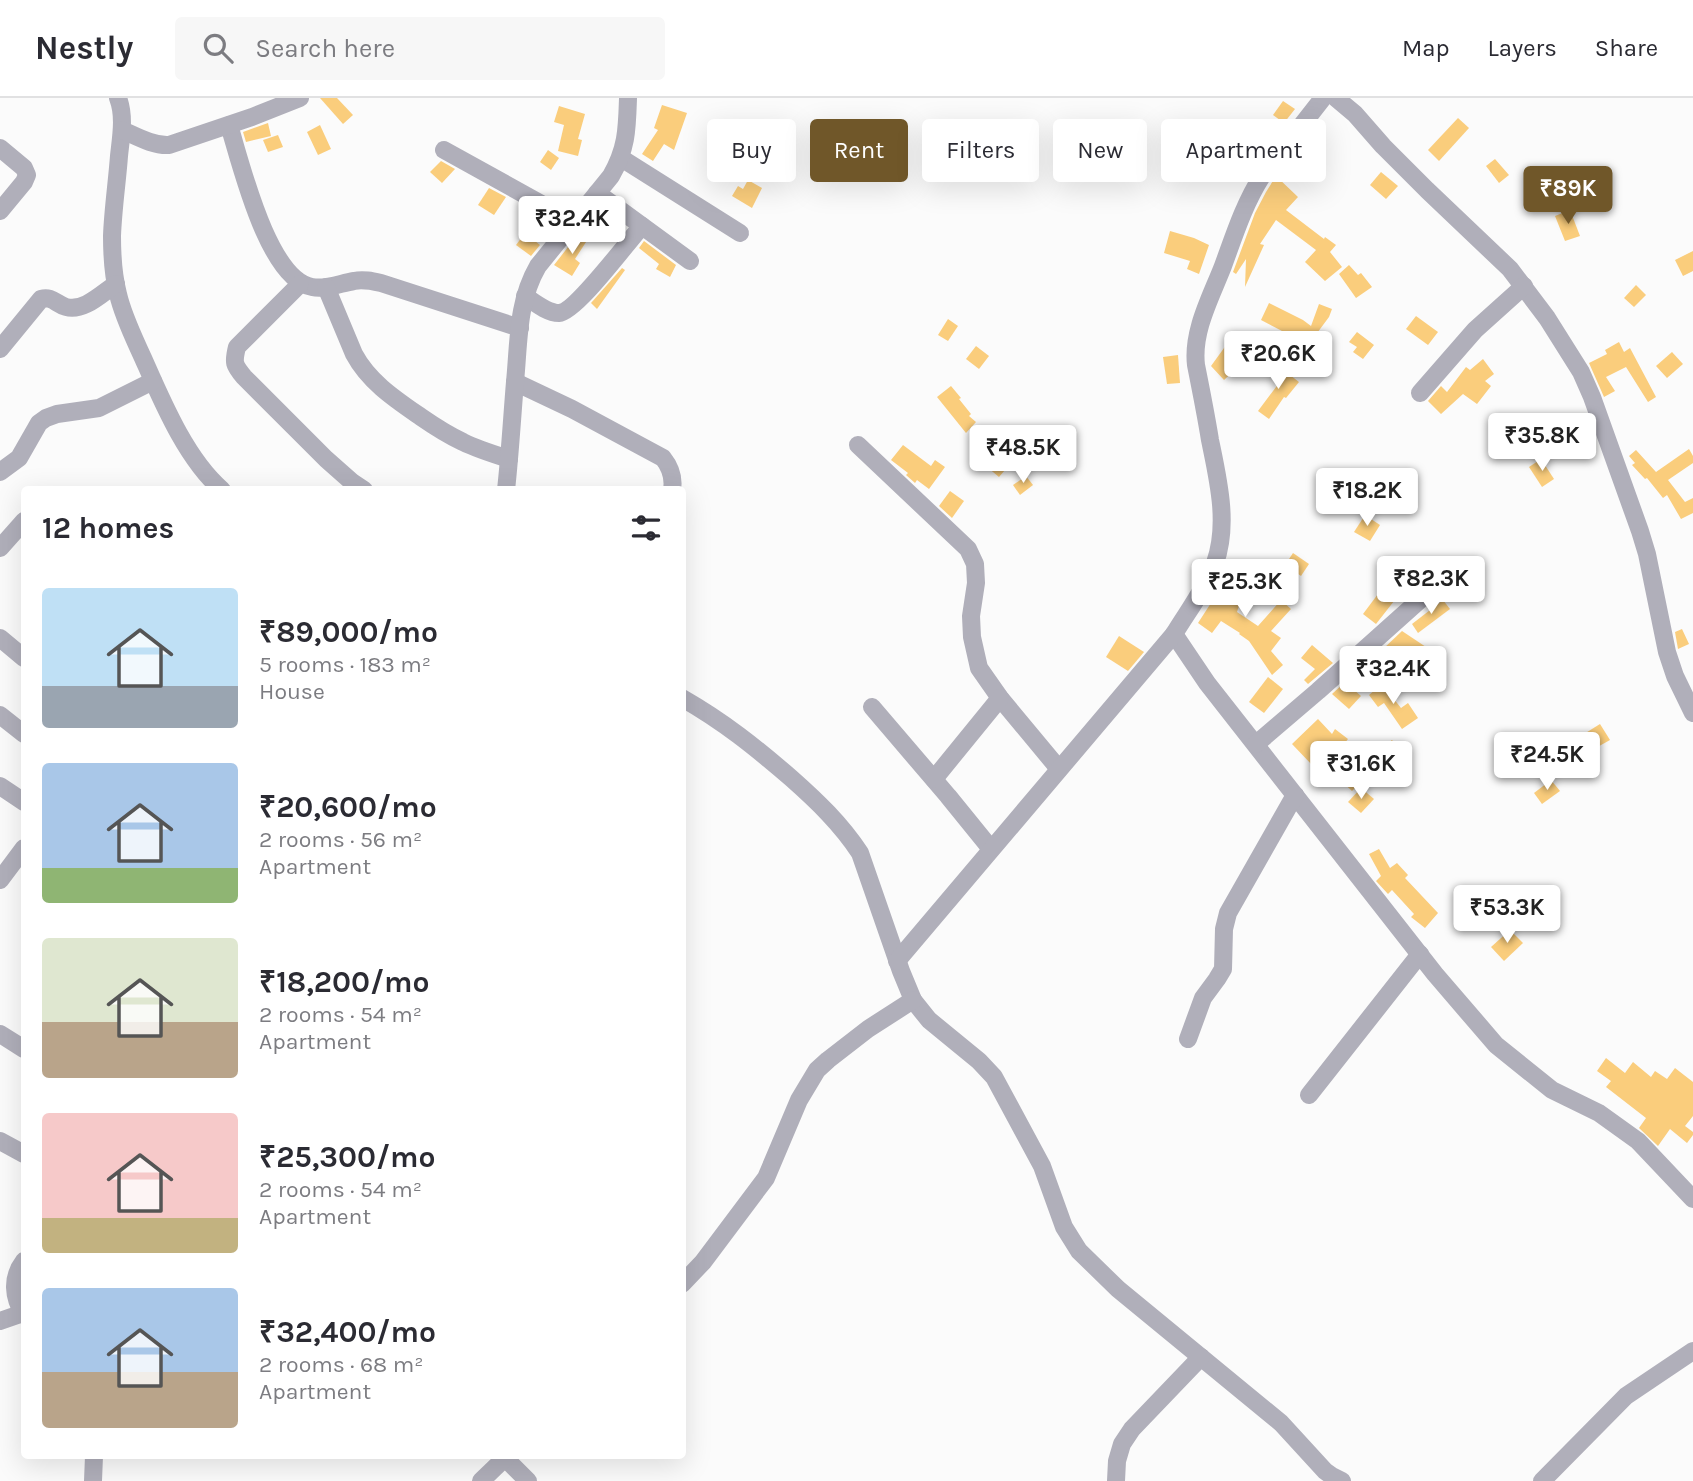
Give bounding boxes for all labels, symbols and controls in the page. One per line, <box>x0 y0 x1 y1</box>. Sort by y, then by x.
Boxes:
search box <box>175 17 665 80</box>
text: Nestly <box>35 29 133 67</box>
icon: search <box>199 29 237 67</box>
text: Search here <box>255 33 395 64</box>
text: Map <box>1402 34 1450 62</box>
text: Layers <box>1488 34 1557 62</box>
text: Share <box>1595 34 1658 62</box>
chip: Buy <box>707 119 796 182</box>
chip: Rent <box>810 119 908 182</box>
chip: Filters <box>922 119 1039 182</box>
chip: New <box>1053 119 1147 182</box>
chip: Apartment <box>1161 119 1326 182</box>
pin: ₹89K <box>1527 166 1609 226</box>
text: ₹89K <box>1539 175 1597 202</box>
pin: ₹32.4K <box>515 197 629 256</box>
text: ₹32.4K <box>534 205 610 232</box>
pin: ₹20.6K <box>1221 331 1335 391</box>
text: ₹20.6K <box>1240 340 1316 367</box>
pin: ₹35.8K <box>1485 414 1599 473</box>
text: ₹35.8K <box>1504 422 1580 449</box>
pin: ₹48.5K <box>966 426 1080 485</box>
text: ₹48.5K <box>985 434 1061 461</box>
pin: ₹18.2K <box>1310 468 1424 528</box>
text: ₹18.2K <box>1332 477 1402 504</box>
icon: filters <box>627 509 665 547</box>
text: 12 homes <box>42 510 174 546</box>
pin: ₹82.3K <box>1374 556 1488 616</box>
pin: ₹25.3K <box>1188 560 1302 619</box>
text: ₹82.3K <box>1393 565 1469 592</box>
text: ₹25.3K <box>1208 568 1282 595</box>
text: ₹89,000/mo <box>259 614 438 650</box>
icon: home <box>98 616 182 700</box>
pin: ₹32.4K <box>1336 646 1450 706</box>
text: 5 rooms · 183 m² <box>259 651 431 678</box>
text: ₹32.4K <box>1355 655 1431 682</box>
text: House <box>259 678 325 705</box>
pin: ₹24.5K <box>1490 732 1604 792</box>
text: ₹24.5K <box>1510 741 1584 768</box>
pin: ₹31.6K <box>1304 742 1418 801</box>
text: ₹31.6K <box>1326 750 1396 777</box>
text: ₹20,600/mo <box>259 789 437 825</box>
icon: home <box>98 791 182 875</box>
text: 2 rooms · 56 m² <box>259 826 422 853</box>
text: Apartment <box>259 853 371 880</box>
pin: ₹53.3K <box>1450 886 1564 945</box>
text: ₹53.3K <box>1469 894 1545 921</box>
text: ₹18,200/mo <box>259 964 430 1000</box>
icon: home <box>98 966 182 1050</box>
text: 2 rooms · 54 m² <box>259 1001 422 1028</box>
text: Apartment <box>259 1028 371 1055</box>
text: ₹25,300/mo <box>259 1139 436 1175</box>
icon: home <box>98 1141 182 1225</box>
text: 2 rooms · 54 m² <box>259 1176 422 1203</box>
text: Apartment <box>259 1203 371 1230</box>
text: ₹32,400/mo <box>259 1314 436 1350</box>
icon: home <box>98 1316 182 1400</box>
text: 2 rooms · 68 m² <box>259 1351 423 1378</box>
text: Apartment <box>259 1378 371 1405</box>

